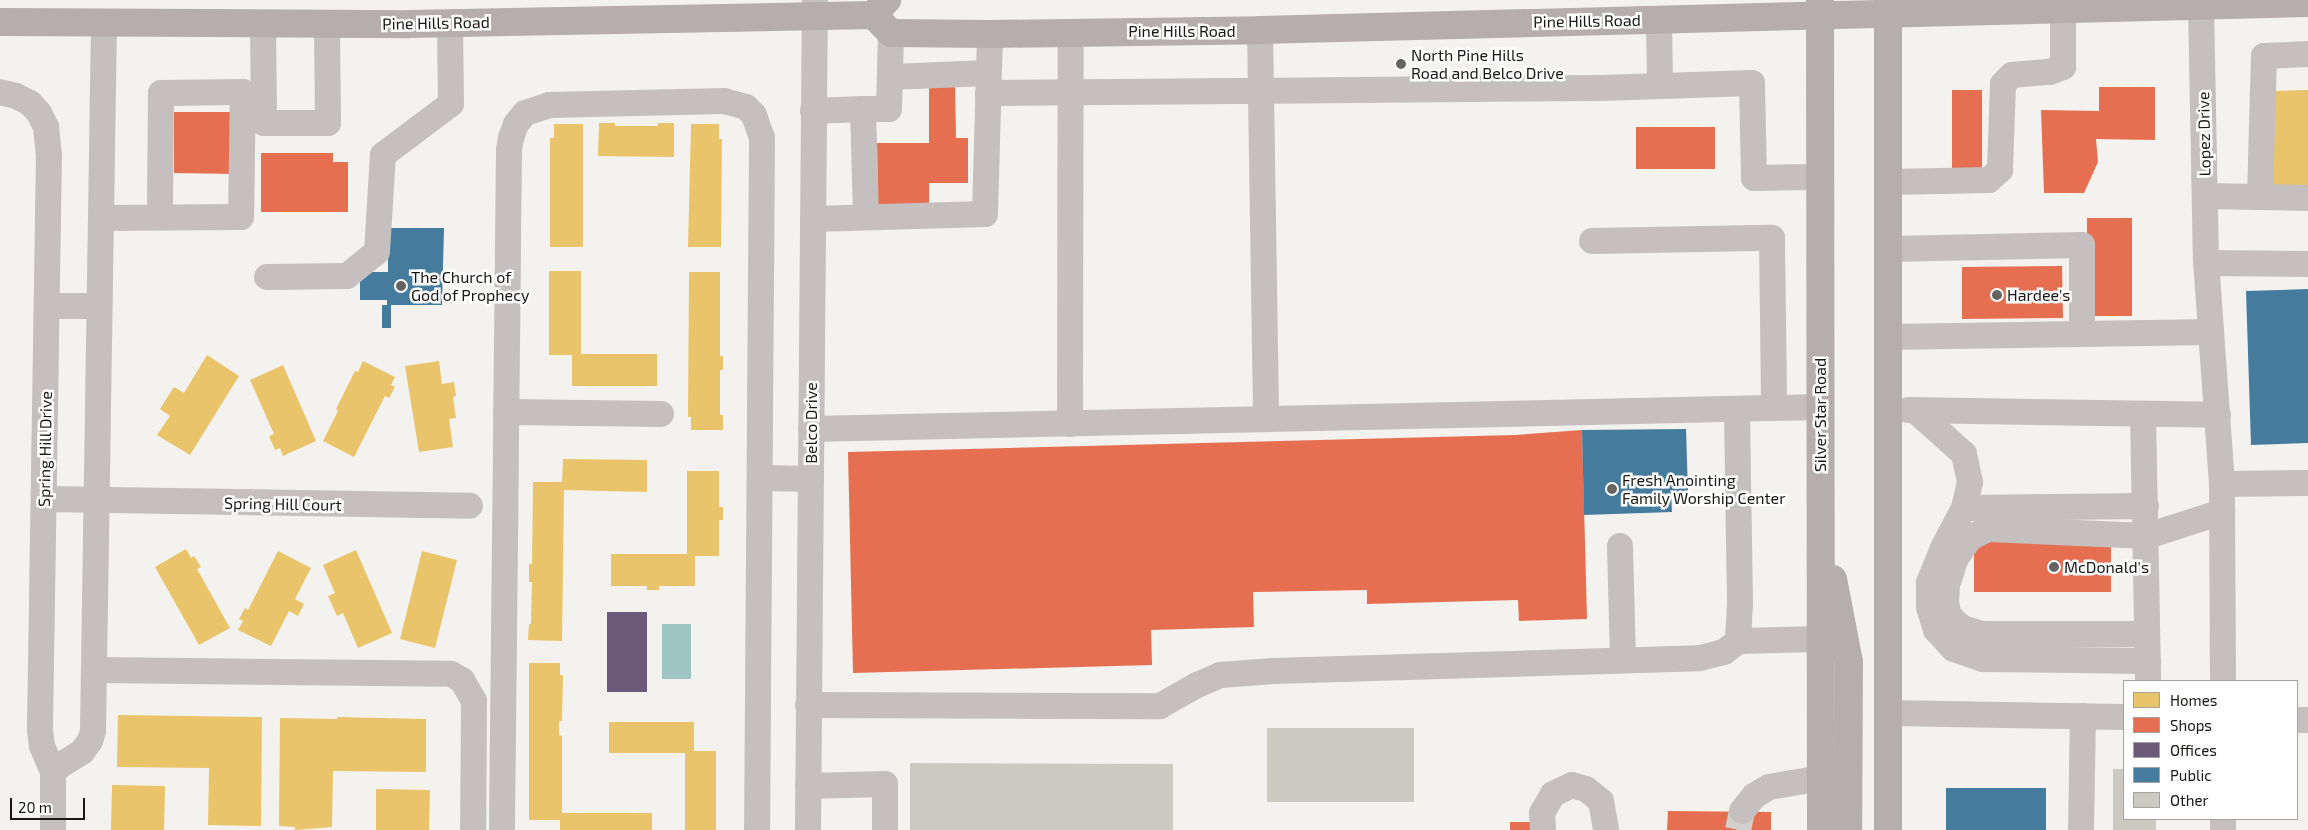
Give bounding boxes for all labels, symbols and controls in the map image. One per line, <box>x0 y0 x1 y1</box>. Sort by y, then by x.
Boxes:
street label: Pine Hills Road <box>1533 10 1641 32</box>
street label: Pine Hills Road <box>382 12 490 34</box>
street label: Pine Hills Road <box>1128 21 1236 41</box>
place label: North Pine Hills Road and Belco Drive <box>1411 45 1564 83</box>
marker: North Pine Hills Road and Belco Drive <box>1395 58 1407 70</box>
street label: Lopez Drive <box>2194 91 2214 177</box>
place label: The Church of God of Prophecy <box>411 267 530 305</box>
marker: The Church of God of Prophecy <box>395 280 407 292</box>
place label: Hardee's <box>2007 285 2070 305</box>
marker: Hardee's <box>1991 289 2003 301</box>
street label: Silver Star Road <box>1810 358 1830 472</box>
street label: Belco Drive <box>801 382 821 464</box>
street label: Spring Hill Drive <box>34 391 56 507</box>
place label: Fresh Anointing Family Worship Center <box>1622 470 1786 508</box>
marker: Fresh Anointing Family Worship Center <box>1606 483 1618 495</box>
street label: Spring Hill Court <box>224 493 342 515</box>
place label: McDonald's <box>2064 557 2149 577</box>
marker: McDonald's <box>2048 561 2060 573</box>
legend <box>2123 680 2298 820</box>
text: Homes <box>2170 691 2217 709</box>
text: Shops <box>2170 716 2212 734</box>
text: Offices <box>2170 741 2217 759</box>
text: Public <box>2170 766 2211 784</box>
scale bar <box>12 788 88 820</box>
text: Other <box>2170 791 2209 809</box>
text: 20 m <box>18 798 52 816</box>

